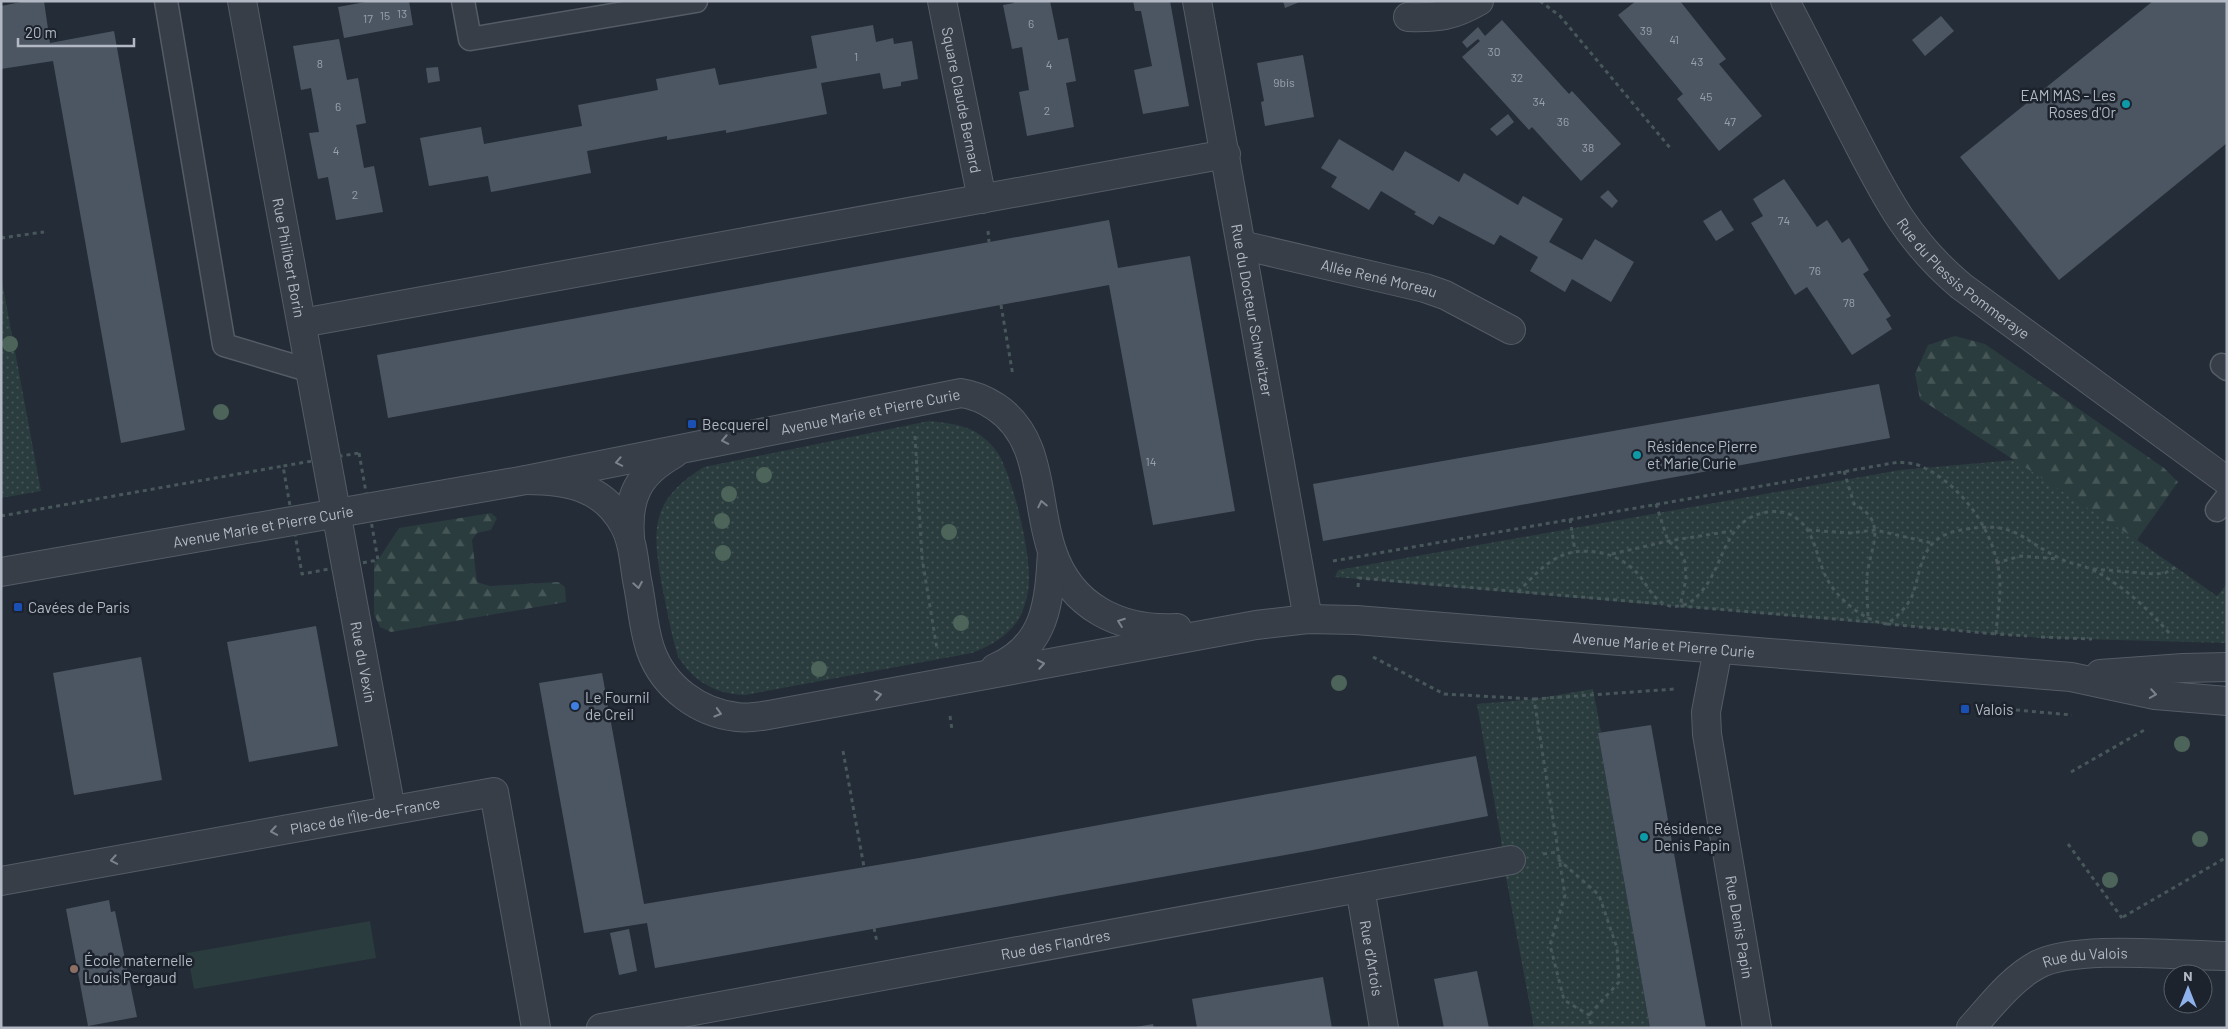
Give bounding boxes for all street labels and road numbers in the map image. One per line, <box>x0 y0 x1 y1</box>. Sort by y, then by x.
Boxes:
street label: Square Claude Bernard <box>938 25 986 175</box>
street label: Rue Philibert Borin <box>269 196 309 319</box>
street label: Rue du Plessis Pommeraye <box>1894 214 2034 343</box>
street label: Rue du Docteur Schweitzer <box>1228 222 1277 398</box>
street label: Allée René Moreau <box>1319 255 1440 301</box>
street label: Avenue Marie et Pierre Curie <box>779 384 962 438</box>
street label: Avenue Marie et Pierre Curie <box>171 501 355 551</box>
street label: Rue du Vexin <box>347 620 380 704</box>
street label: Avenue Marie et Pierre Curie <box>1572 628 1756 661</box>
street label: Place de l'Île-de-France <box>289 793 442 838</box>
street label: Rue Denis Papin <box>1722 874 1757 980</box>
street label: Rue d'Artois <box>1357 919 1387 997</box>
street label: Rue des Flandres <box>999 925 1111 963</box>
street label: Rue du Valois <box>2040 944 2128 971</box>

